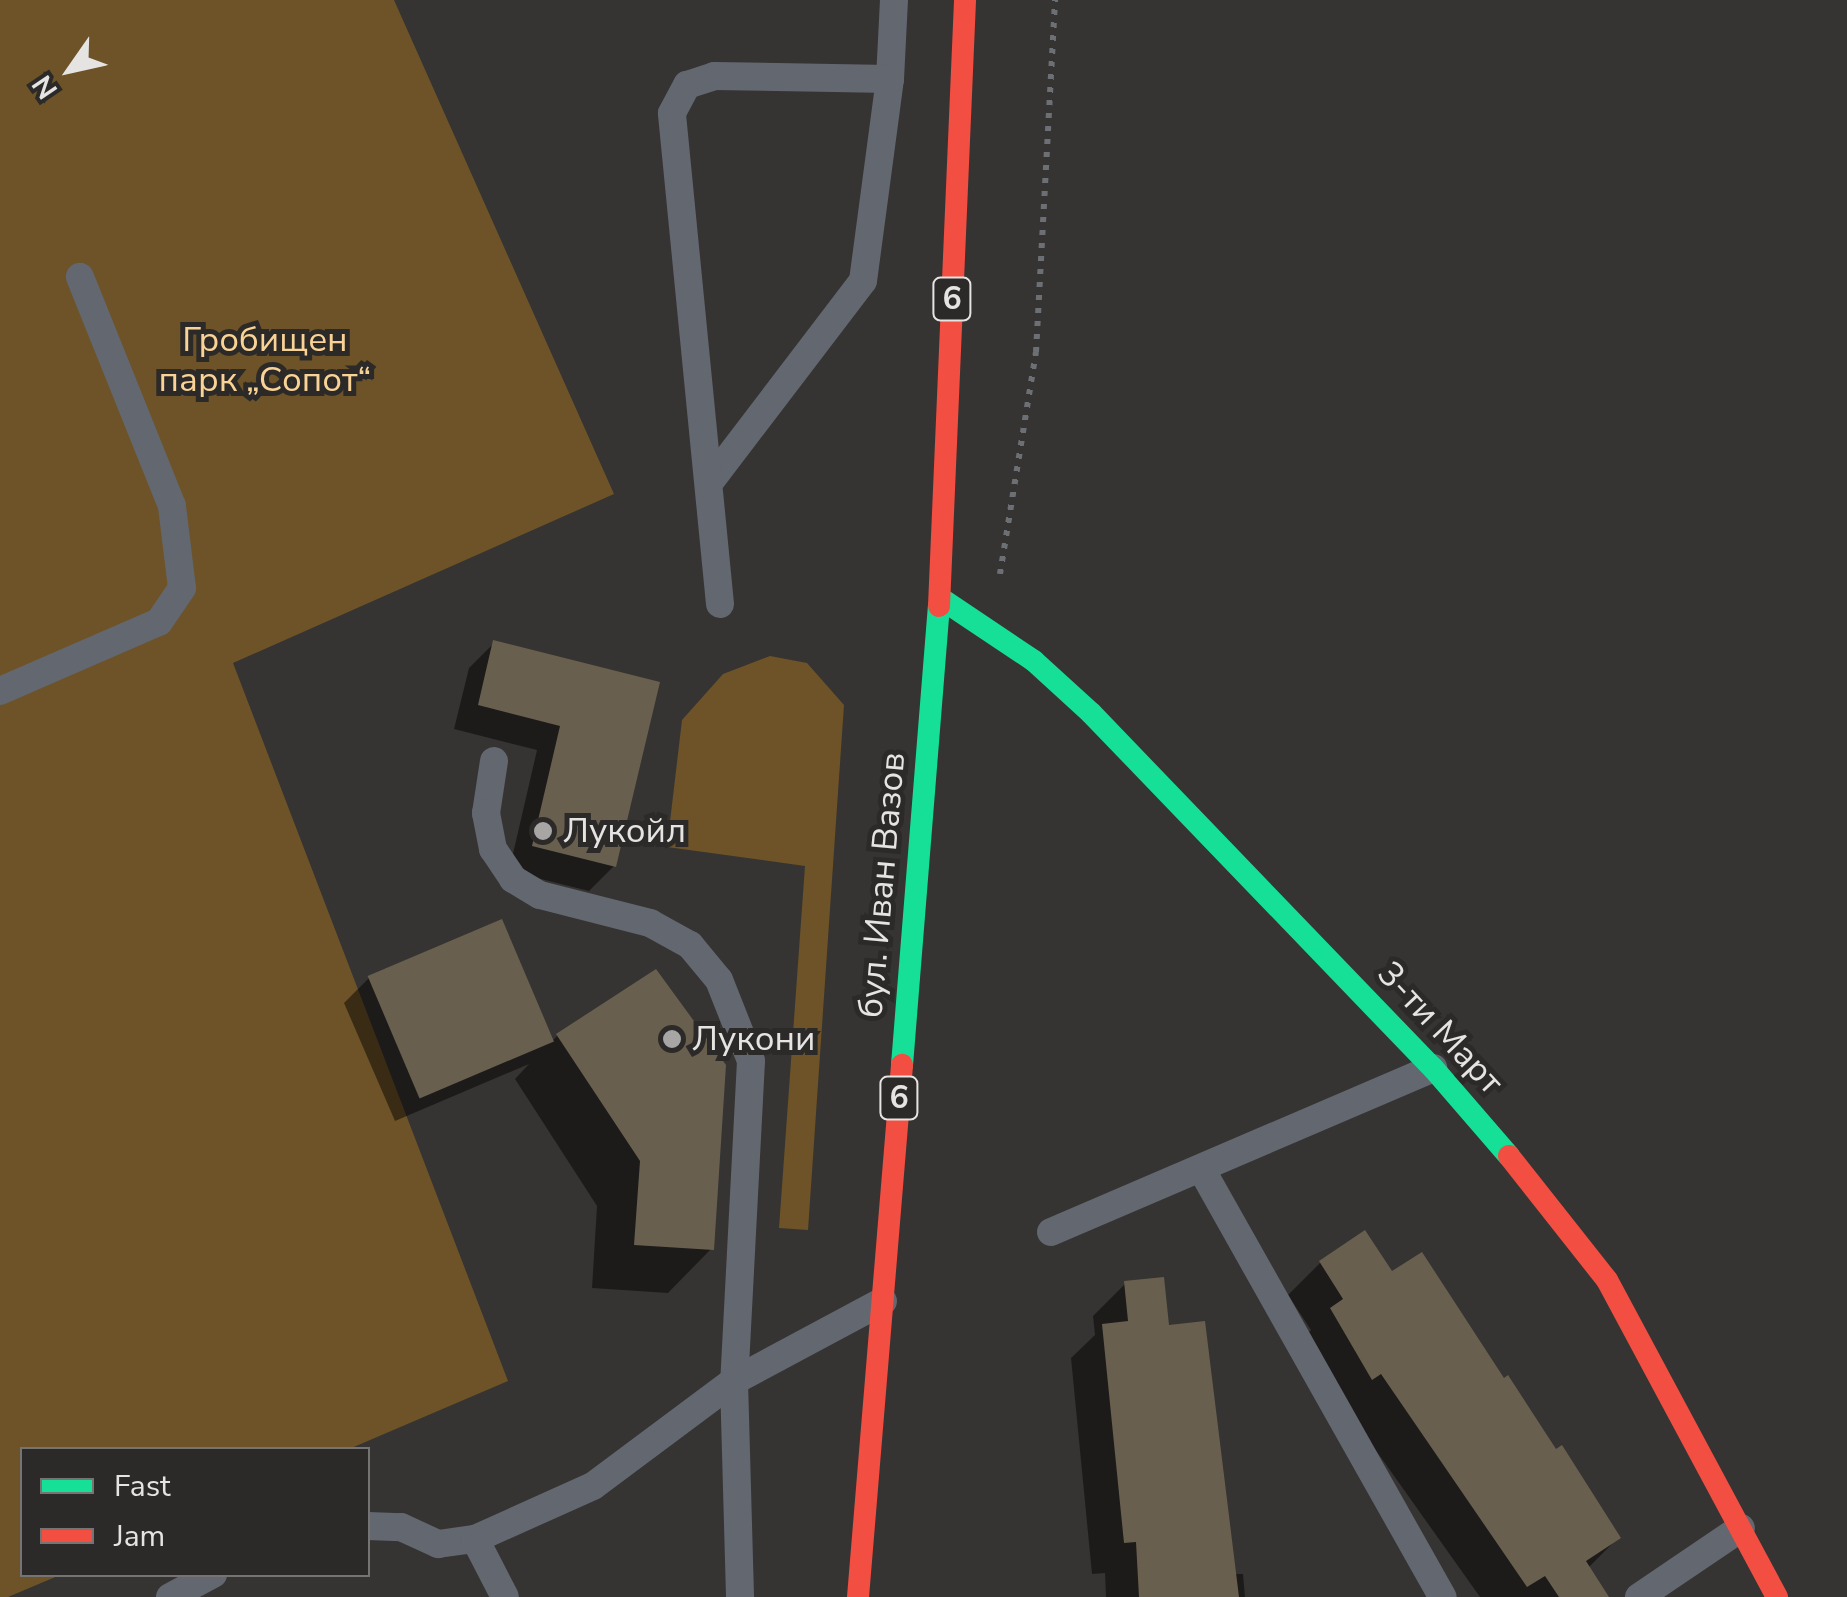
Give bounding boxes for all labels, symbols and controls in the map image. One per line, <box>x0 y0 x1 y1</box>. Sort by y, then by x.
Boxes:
north arrow <box>20 20 120 120</box>
text: N <box>24 67 67 106</box>
road number: 6 <box>932 272 972 326</box>
park label: Гробищен парк „Сопот“ <box>159 319 371 401</box>
street label: бул. Иван Вазов <box>849 751 915 1019</box>
place label: Лукойл <box>563 810 686 852</box>
marker: Лукойл <box>532 820 554 842</box>
street label: 3-ти Март <box>1368 953 1512 1103</box>
place label: Лукони <box>692 1018 815 1060</box>
marker: Лукони <box>661 1028 683 1050</box>
road number: 6 <box>879 1071 919 1125</box>
legend <box>20 1447 370 1577</box>
text: Fast <box>114 1466 171 1507</box>
text: Jam <box>114 1516 165 1557</box>

